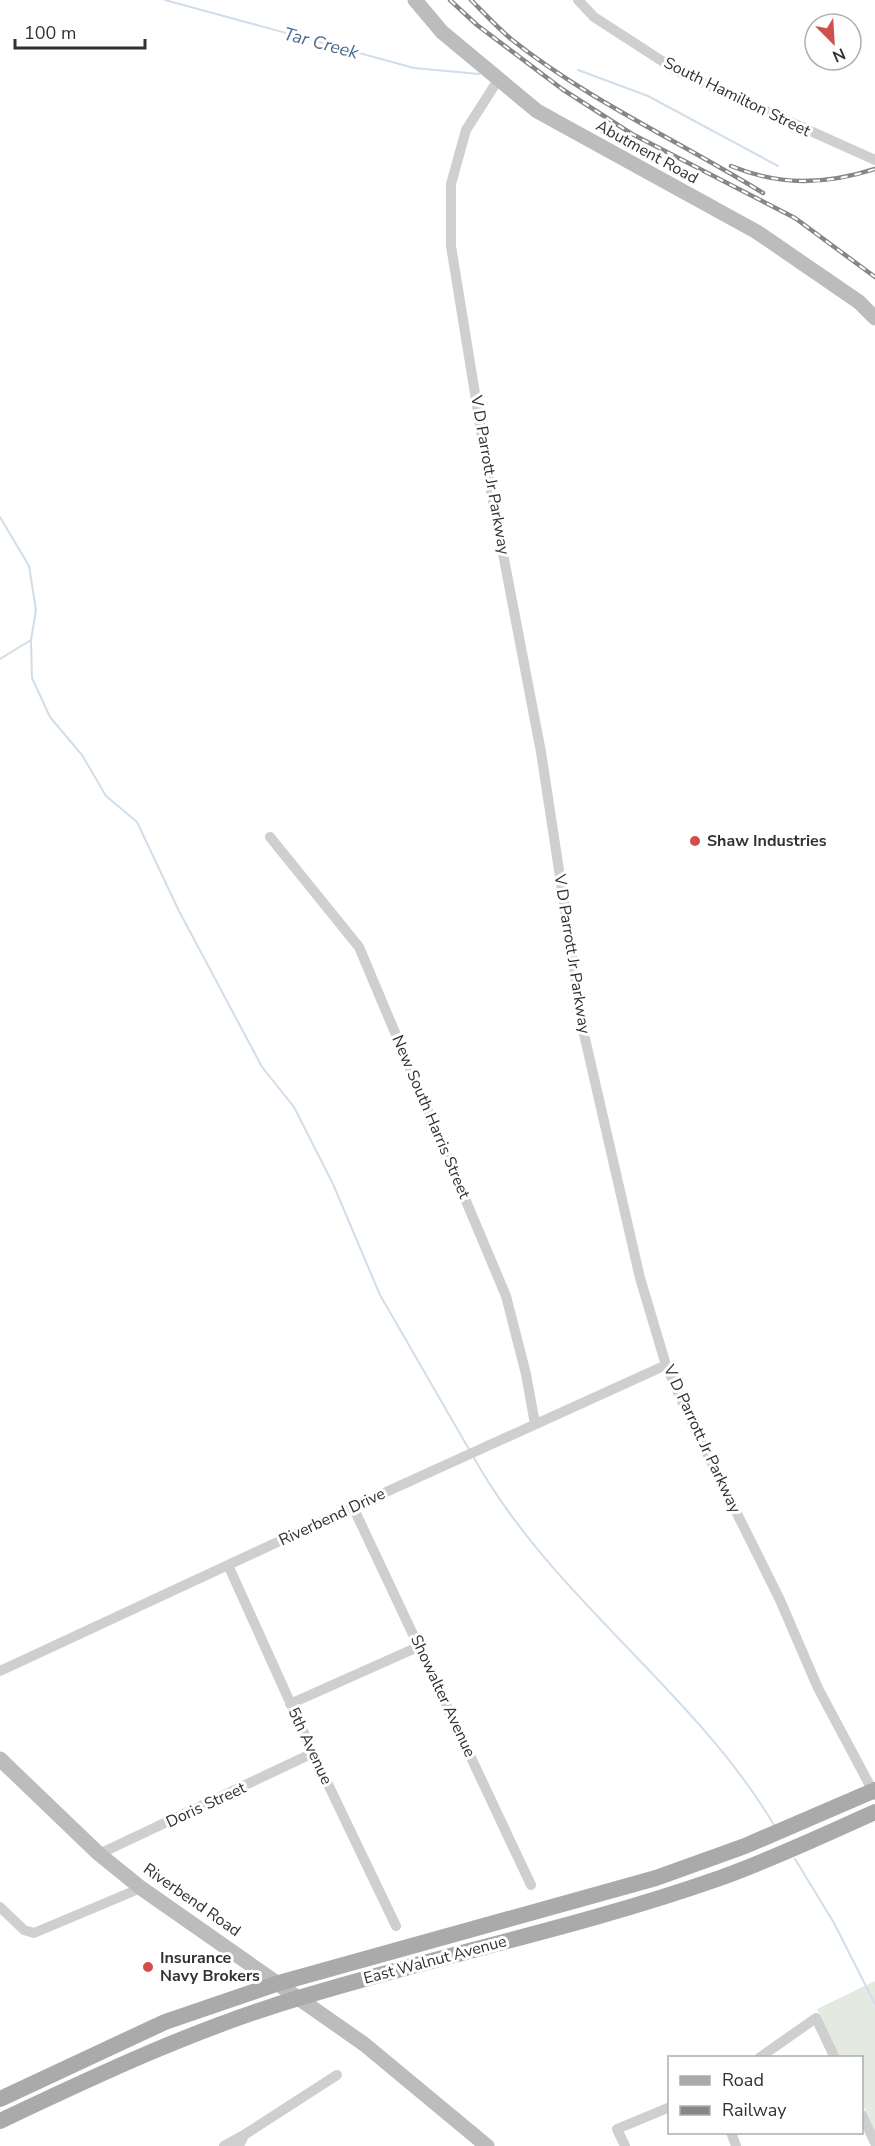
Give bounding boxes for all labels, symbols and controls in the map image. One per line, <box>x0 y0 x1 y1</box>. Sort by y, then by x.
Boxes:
scale bar <box>15 12 146 50</box>
north arrow <box>803 12 863 72</box>
text: 100 m <box>24 21 76 45</box>
water label: Tar Creek <box>281 21 362 65</box>
text: N <box>829 42 849 67</box>
street label: South Hamilton Street <box>660 52 814 142</box>
street label: Abutment Road <box>592 115 702 189</box>
street label: V D Parrott Jr Parkway <box>465 393 515 557</box>
place label: Shaw Industries <box>707 830 827 852</box>
marker: Shaw Industries <box>688 834 702 848</box>
street label: V D Parrott Jr Parkway <box>548 872 596 1036</box>
street label: New South Harris Street <box>387 1032 476 1202</box>
street label: V D Parrott Jr Parkway <box>658 1360 746 1517</box>
street label: Riverbend Drive <box>275 1483 389 1551</box>
street label: Showalter Avenue <box>405 1631 481 1761</box>
street label: 5th Avenue <box>283 1704 337 1788</box>
street label: Doris Street <box>163 1777 250 1833</box>
street label: Riverbend Road <box>139 1858 245 1942</box>
street label: East Walnut Avenue <box>361 1930 509 1990</box>
place label: Insurance Navy Brokers <box>160 1947 260 1987</box>
marker: Insurance Navy Brokers <box>141 1960 155 1974</box>
legend <box>668 2056 863 2134</box>
text: Road <box>722 2068 764 2092</box>
text: Railway <box>722 2098 787 2122</box>

